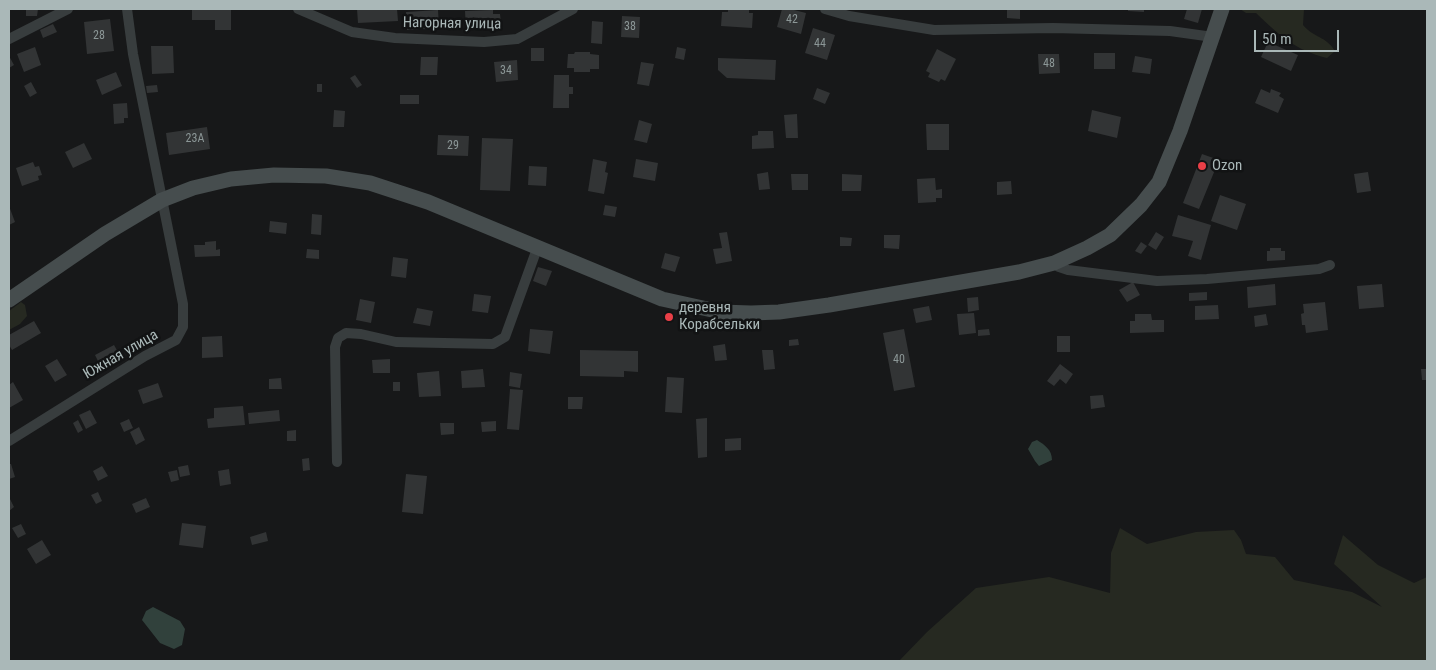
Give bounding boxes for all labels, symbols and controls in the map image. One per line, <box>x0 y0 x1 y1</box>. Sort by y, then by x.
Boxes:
house number: 42 <box>786 13 798 27</box>
street label: Нагорная улица <box>403 14 501 34</box>
house number: 38 <box>624 20 636 34</box>
scale bar <box>1256 20 1341 52</box>
house number: 28 <box>93 29 105 43</box>
text: 50 m <box>1262 30 1292 48</box>
house number: 44 <box>814 37 826 51</box>
house number: 48 <box>1043 57 1055 71</box>
house number: 34 <box>500 64 512 78</box>
house number: 23А <box>186 132 204 146</box>
house number: 29 <box>447 139 459 153</box>
place label: Ozon <box>1212 157 1242 175</box>
marker: Ozon <box>1196 160 1208 172</box>
place label: деревня Корабсельки <box>679 299 760 334</box>
marker: деревня Корабсельки <box>663 311 675 323</box>
street label: Южная улица <box>80 326 162 384</box>
house number: 40 <box>893 353 905 367</box>

